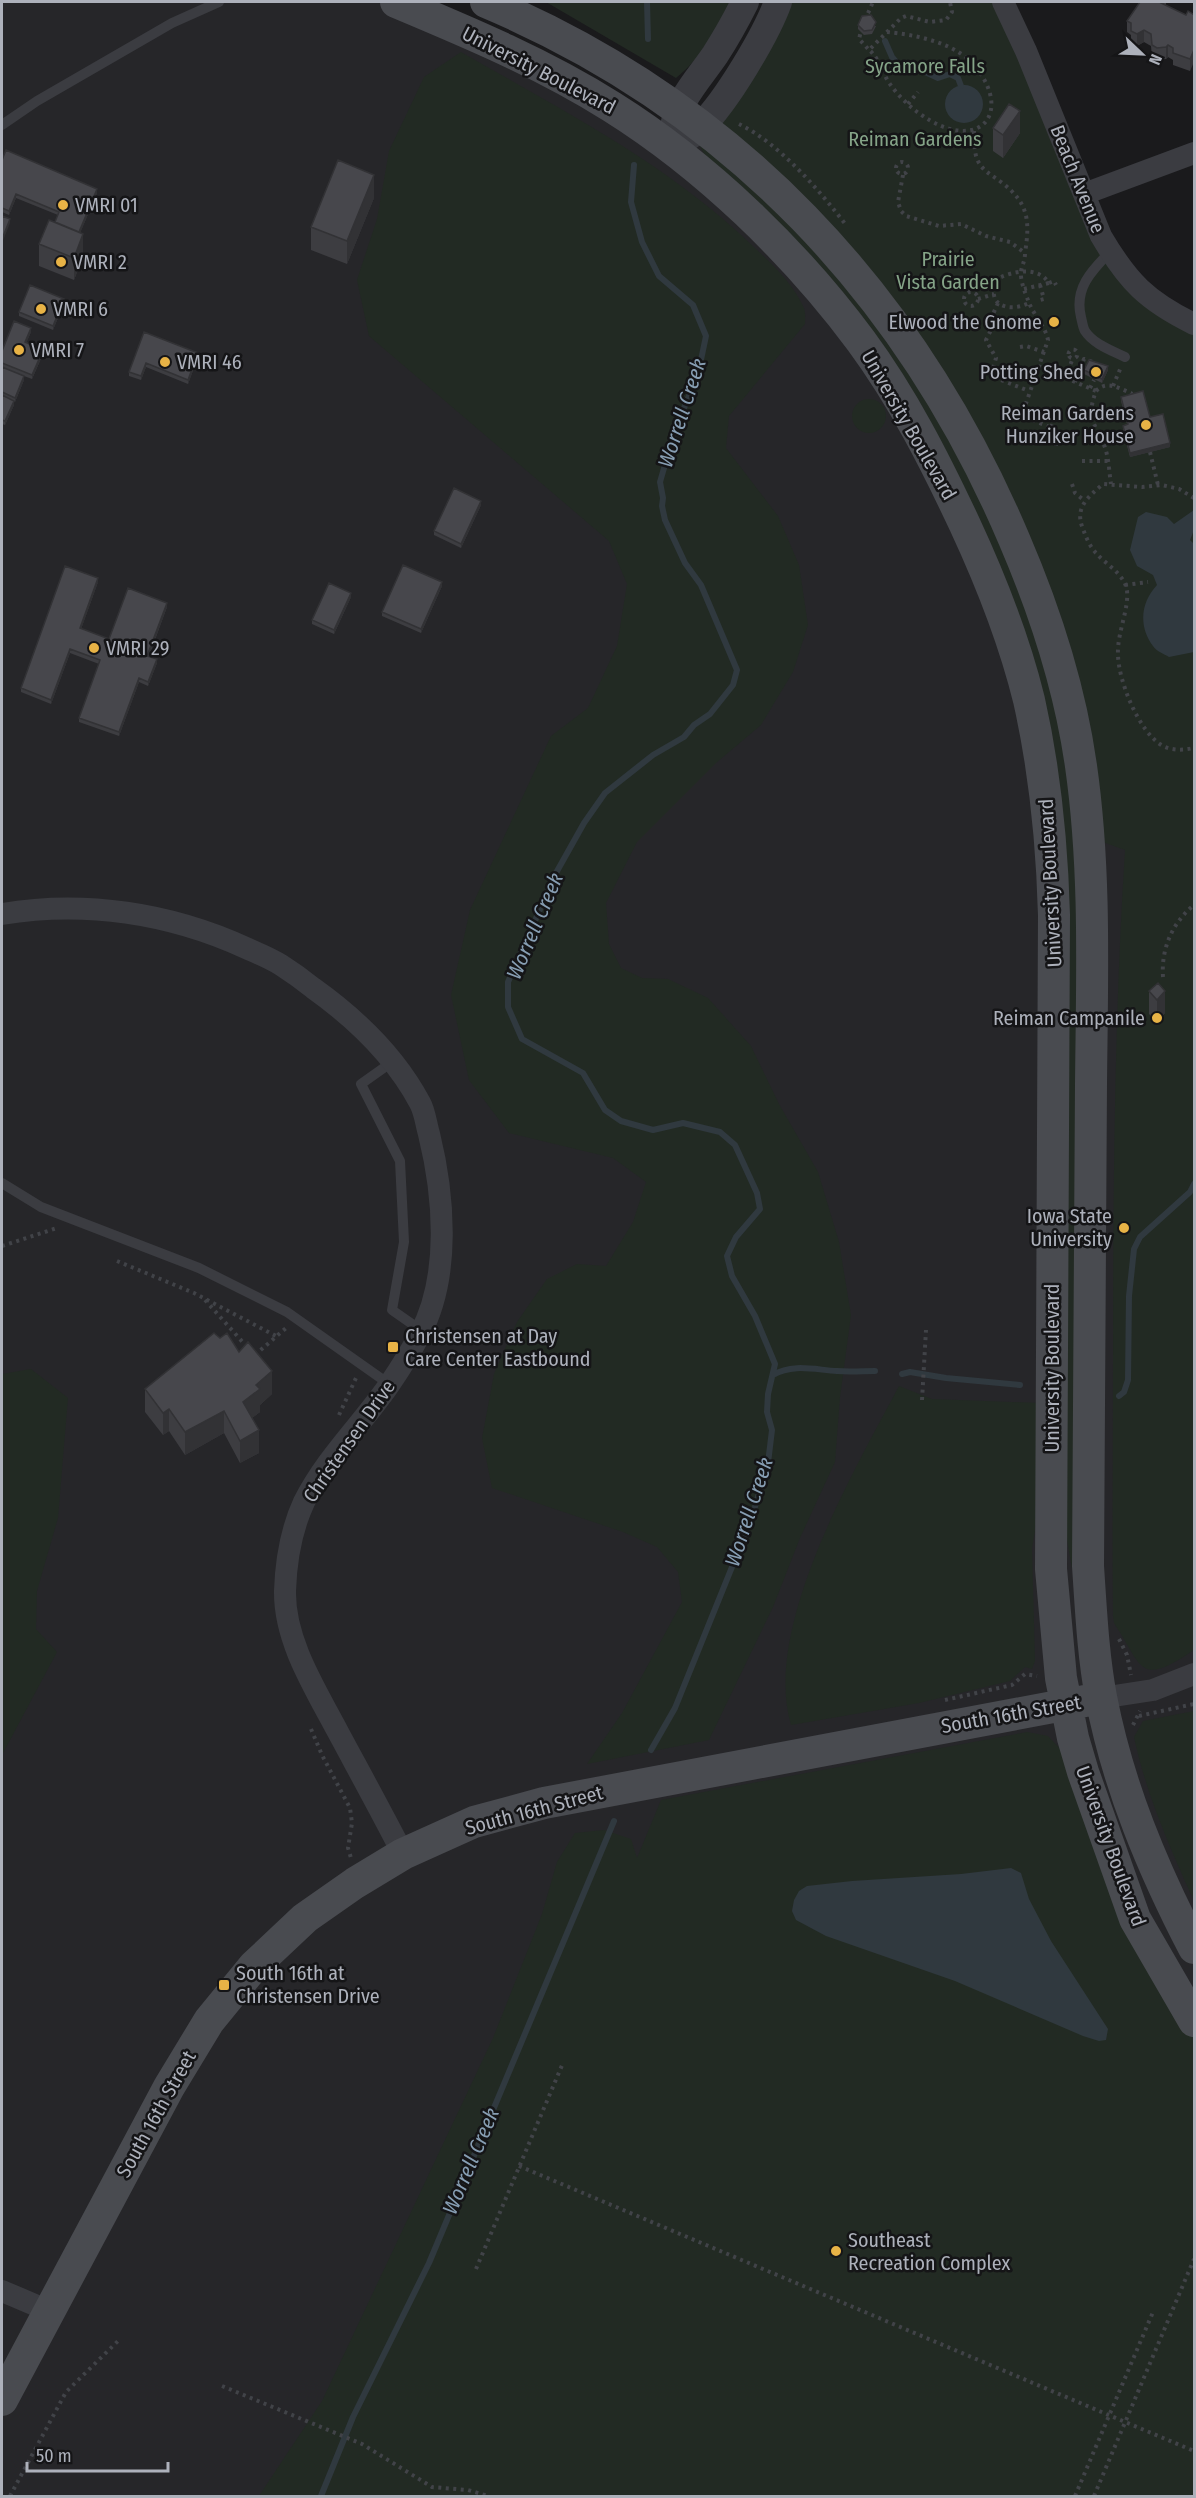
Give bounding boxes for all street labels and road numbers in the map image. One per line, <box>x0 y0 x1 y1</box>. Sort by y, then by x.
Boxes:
street label: University Boulevard <box>458 21 620 119</box>
street label: Beach Avenue <box>1045 121 1111 237</box>
street label: University Boulevard <box>856 346 962 504</box>
street label: University Boulevard <box>1034 798 1066 968</box>
street label: University Boulevard <box>1040 1284 1064 1452</box>
street label: Christensen Drive <box>298 1375 400 1507</box>
street label: South 16th Street <box>939 1690 1083 1738</box>
street label: University Boulevard <box>1071 1763 1151 1929</box>
street label: South 16th Street <box>463 1780 606 1840</box>
street label: South 16th Street <box>111 2046 201 2182</box>

